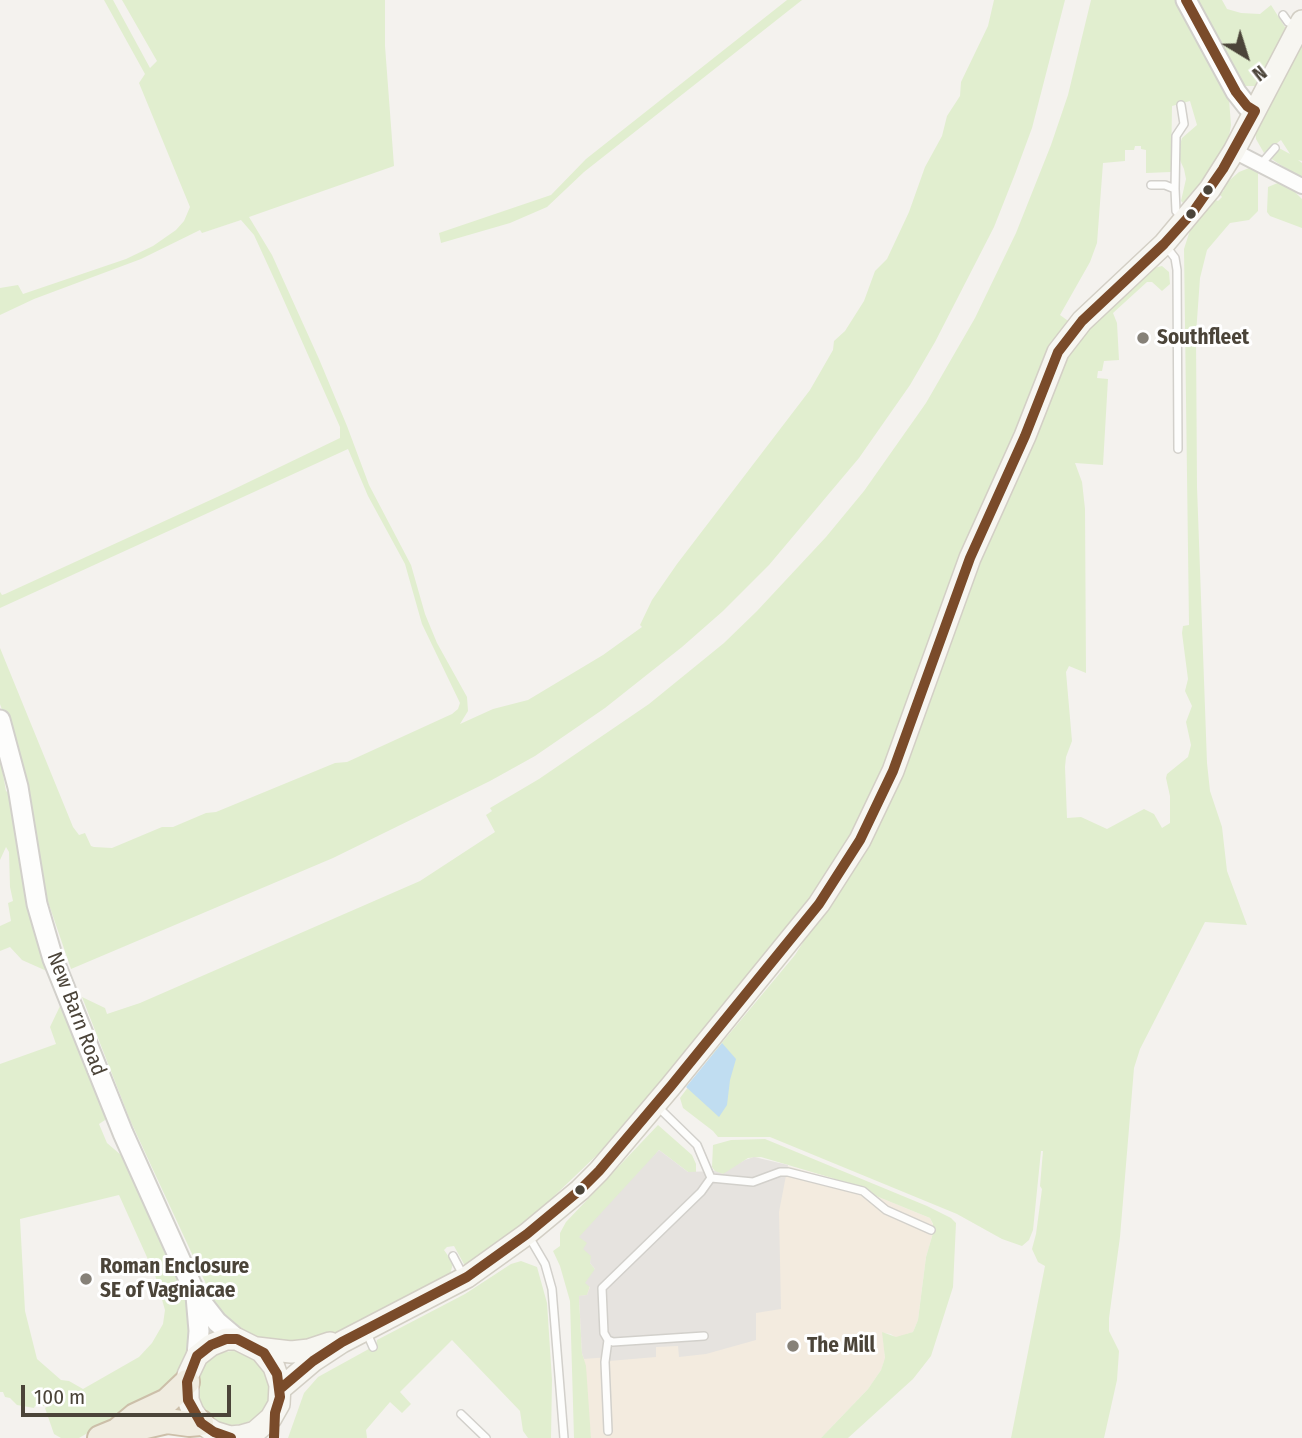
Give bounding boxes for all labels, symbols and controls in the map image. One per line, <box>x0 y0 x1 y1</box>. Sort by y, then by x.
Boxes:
north arrow <box>1211 21 1281 91</box>
text: N <box>1248 60 1271 86</box>
unlabelled marker <box>1201 183 1215 197</box>
unlabelled marker <box>1184 207 1198 221</box>
place label: Southfleet <box>1157 325 1249 351</box>
marker: Southfleet <box>1135 330 1151 346</box>
street label: New Barn Road <box>41 949 111 1079</box>
unlabelled marker <box>573 1183 587 1197</box>
place label: Roman Enclosure SE of Vagniacae <box>100 1254 249 1304</box>
marker: Roman Enclosure SE of Vagniacae <box>78 1271 94 1287</box>
place label: The Mill <box>807 1333 875 1359</box>
marker: The Mill <box>785 1338 801 1354</box>
scale bar <box>24 1372 234 1416</box>
text: 100 m <box>34 1384 85 1410</box>

